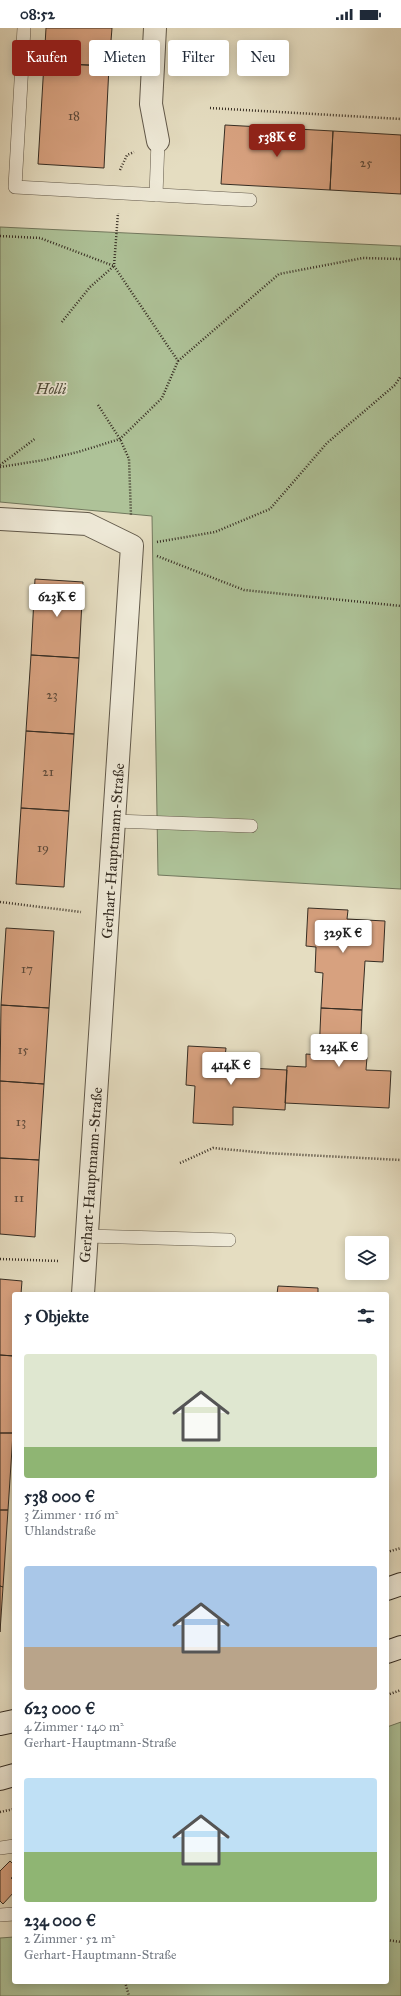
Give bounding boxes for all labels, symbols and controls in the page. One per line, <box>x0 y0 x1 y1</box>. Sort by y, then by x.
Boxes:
text: 08:52 <box>20 5 55 23</box>
chip: Kaufen <box>12 40 81 76</box>
chip: Mieten <box>89 40 160 76</box>
chip: Filter <box>168 40 229 76</box>
chip: Neu <box>237 40 289 76</box>
house number: 18 <box>68 108 80 124</box>
pin: 538K € <box>244 124 310 158</box>
text: 538K € <box>258 129 296 145</box>
house number: 25 <box>360 155 372 171</box>
park label: Holli <box>35 380 67 398</box>
pin: 623K € <box>24 584 90 618</box>
text: 623K € <box>38 589 76 605</box>
house number: 23 <box>46 687 58 703</box>
street label: Gerhart-Hauptmann-Straße <box>98 763 128 939</box>
house number: 21 <box>42 764 54 780</box>
house number: 19 <box>37 840 49 856</box>
pin: 329K € <box>310 920 376 954</box>
text: 329K € <box>324 925 362 941</box>
house number: 17 <box>21 961 33 977</box>
pin: 234K € <box>306 1034 372 1068</box>
text: 234K € <box>320 1039 358 1055</box>
house number: 15 <box>17 1042 29 1058</box>
pin: 414K € <box>198 1052 264 1086</box>
text: 414K € <box>211 1057 251 1073</box>
street label: Gerhart-Hauptmann-Straße <box>76 1087 106 1263</box>
house number: 13 <box>16 1114 26 1130</box>
house number: 11 <box>14 1190 24 1206</box>
map controls <box>345 1236 389 1280</box>
button: layers <box>345 1236 389 1280</box>
icon: filters <box>355 1305 377 1327</box>
text: 5 Objekte <box>24 1306 89 1327</box>
icon: home <box>165 1380 237 1452</box>
text: 538 000 € <box>24 1486 95 1507</box>
text: 3 Zimmer · 116 m² <box>24 1507 119 1523</box>
text: Uhlandstraße <box>24 1523 96 1539</box>
icon: home <box>165 1592 237 1664</box>
text: 623 000 € <box>24 1698 95 1719</box>
text: 4 Zimmer · 140 m² <box>24 1719 124 1735</box>
text: Gerhart-Hauptmann-Straße <box>24 1735 176 1751</box>
icon: home <box>165 1804 237 1876</box>
text: 234 000 € <box>24 1910 96 1931</box>
text: 2 Zimmer · 52 m² <box>24 1931 115 1947</box>
text: Gerhart-Hauptmann-Straße <box>24 1947 176 1963</box>

